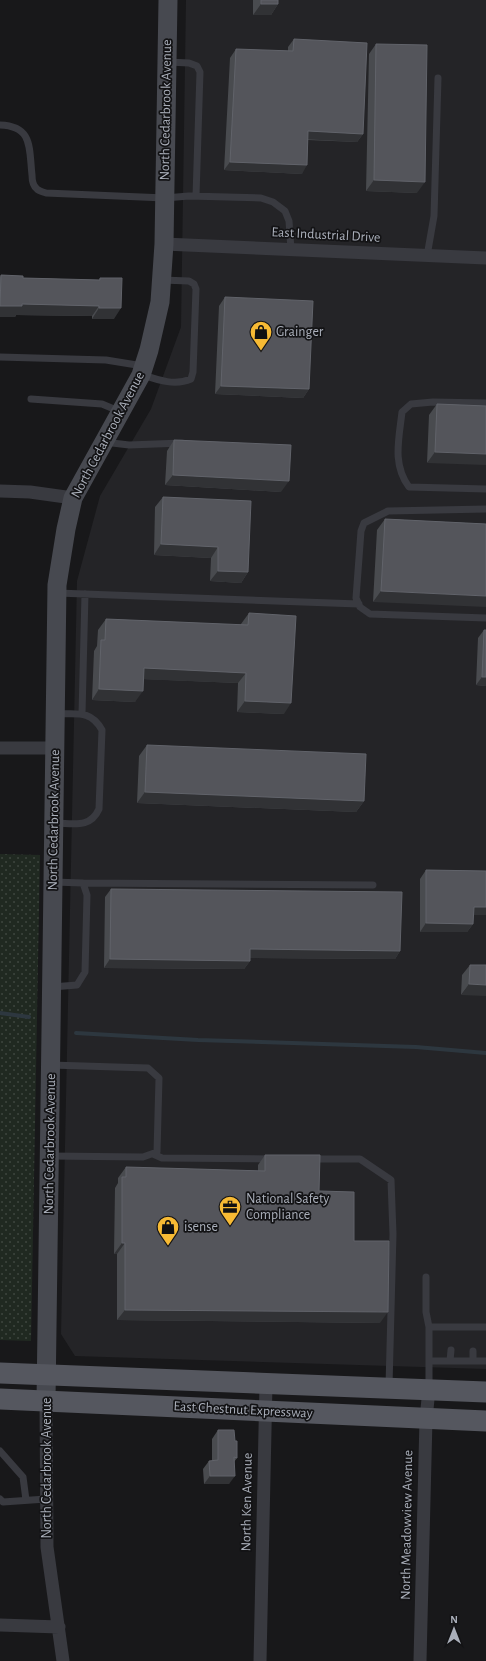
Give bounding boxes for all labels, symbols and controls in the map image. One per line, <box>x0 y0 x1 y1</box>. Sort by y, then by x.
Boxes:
street label: North Cedarbrook Avenue <box>158 39 174 181</box>
street label: East Industrial Drive <box>271 225 381 245</box>
shop icon: Grainger <box>248 319 274 352</box>
place label: Grainger <box>276 325 324 339</box>
street label: North Cedarbrook Avenue <box>69 369 147 501</box>
street label: North Cedarbrook Avenue <box>46 749 62 891</box>
street label: North Cedarbrook Avenue <box>42 1073 58 1215</box>
place label: National Safety Compliance <box>246 1192 329 1222</box>
office icon: National Safety Compliance <box>217 1194 243 1227</box>
shop icon: isense <box>155 1214 181 1247</box>
place label: isense <box>184 1220 218 1234</box>
street label: North Cedarbrook Avenue <box>40 1398 54 1538</box>
street label: East Chestnut Expressway <box>173 1399 313 1421</box>
street label: North Meadowview Avenue <box>399 1450 415 1600</box>
street label: North Ken Avenue <box>239 1453 255 1551</box>
north arrow <box>434 1609 474 1649</box>
text: N <box>450 1614 458 1625</box>

